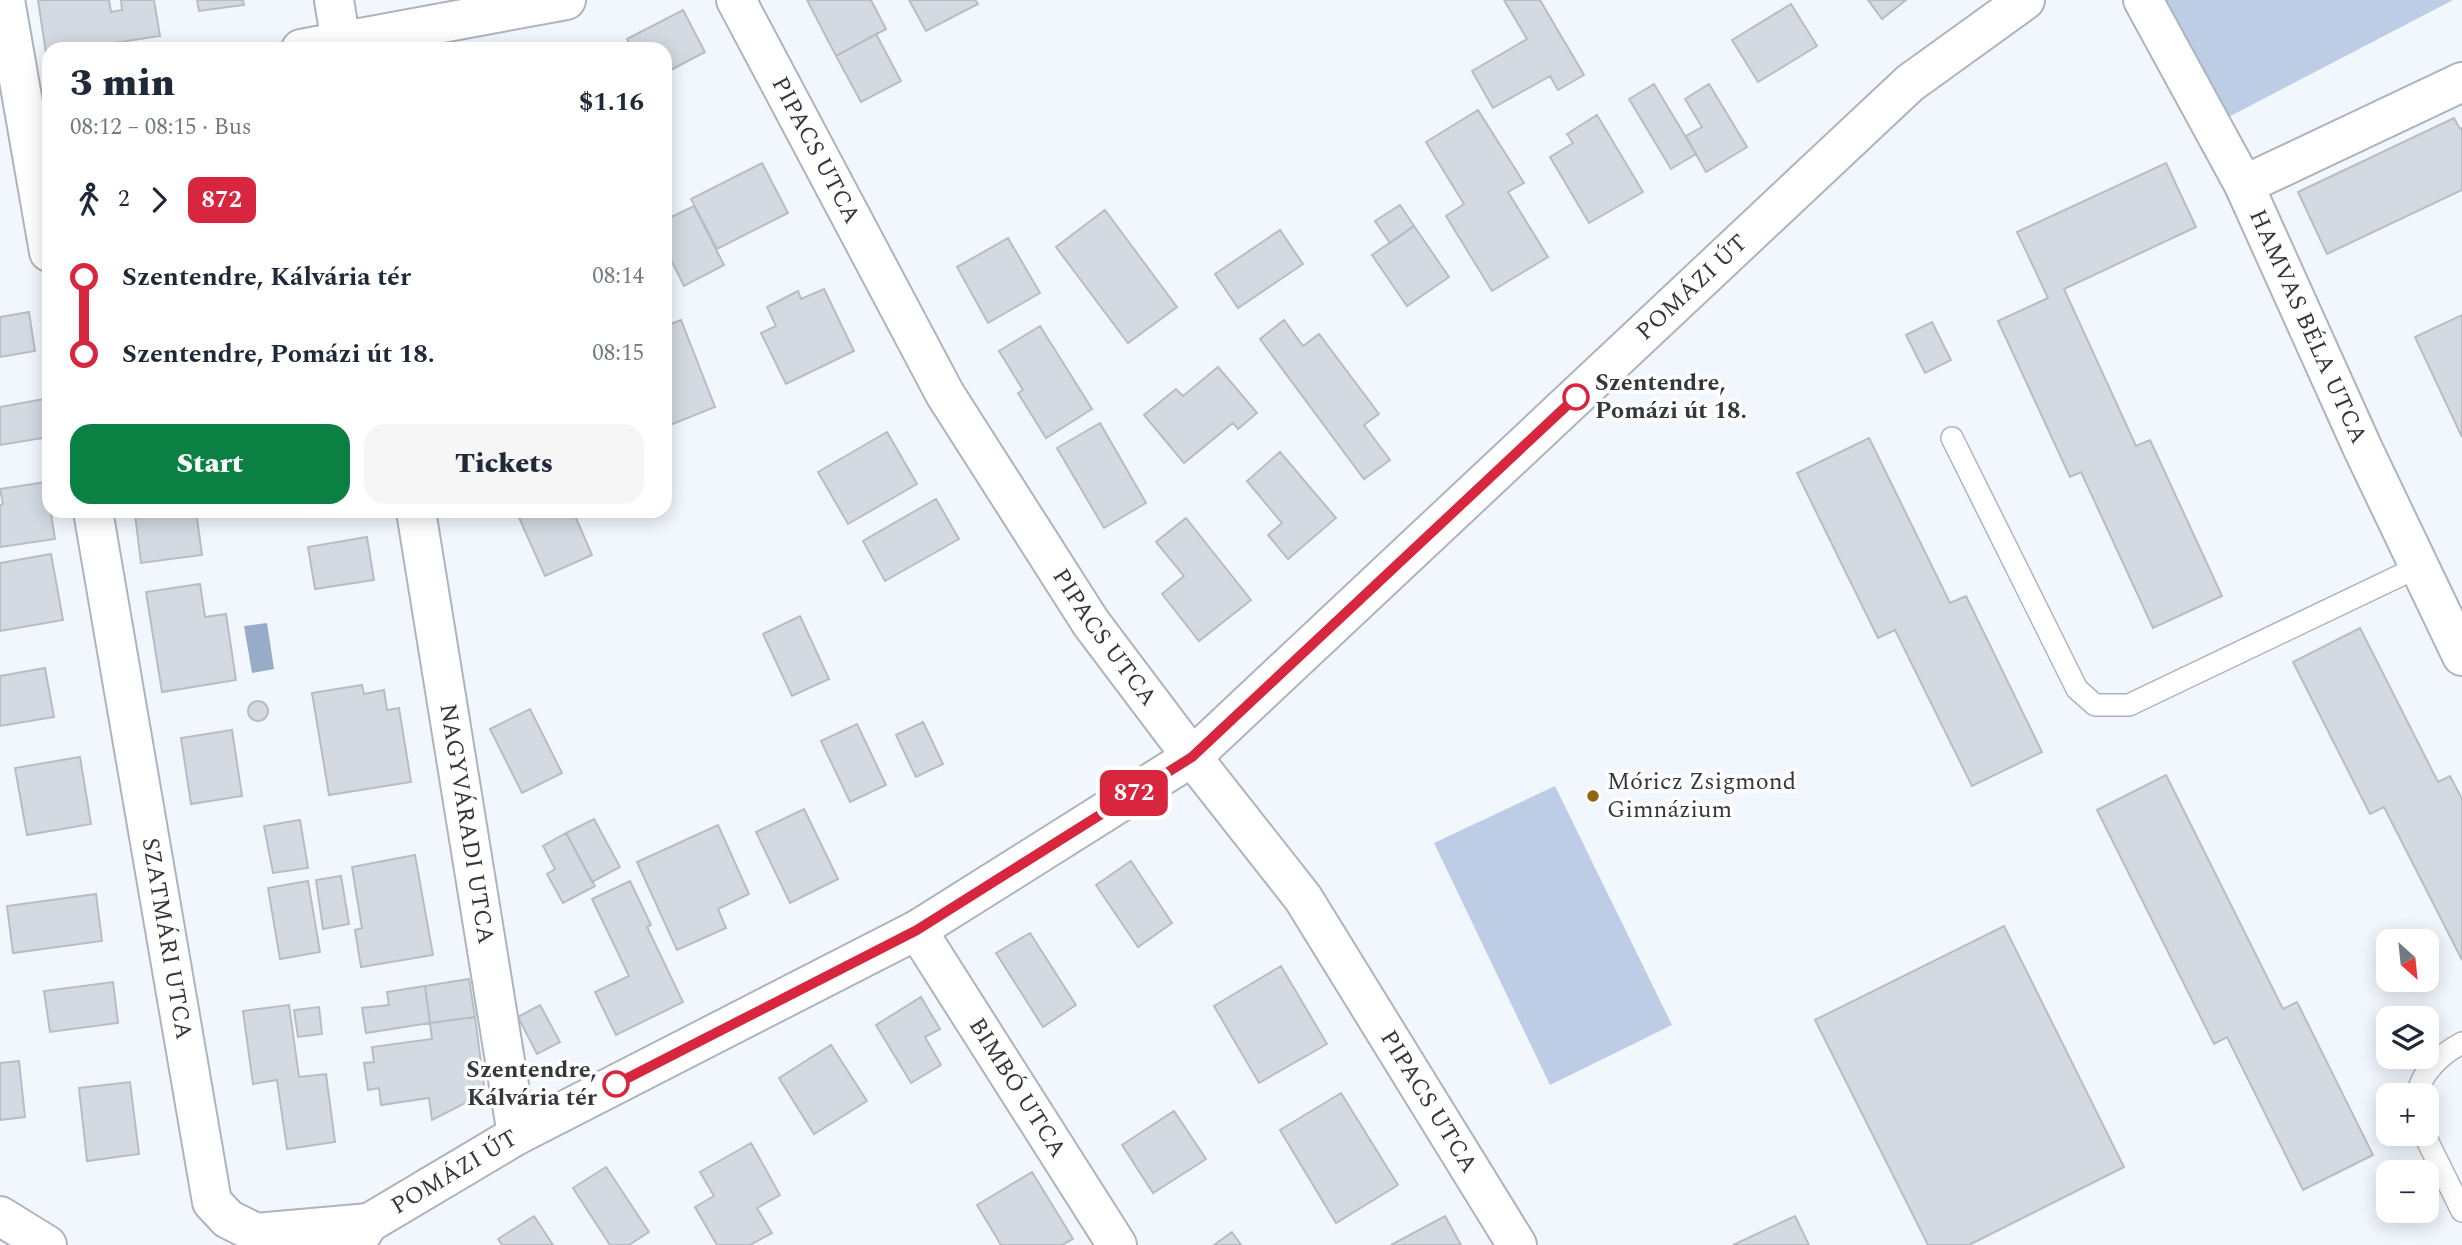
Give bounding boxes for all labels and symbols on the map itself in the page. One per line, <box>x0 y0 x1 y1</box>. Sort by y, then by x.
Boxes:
street label: PIPACS UTCA <box>762 70 870 230</box>
street label: HAMVAS BÉLA UTCA <box>2239 203 2376 450</box>
street label: POMÁZI ÚT <box>1628 226 1756 349</box>
place label: Szentendre, Pomázi út 18. <box>1595 365 1747 429</box>
marker: Szentendre, Pomázi út 18. <box>1563 384 1589 410</box>
street label: PIPACS UTCA <box>1043 561 1166 714</box>
street label: NAGYVÁRADI UTCA <box>429 701 504 947</box>
place label: Móricz Zsigmond Gimnázium <box>1607 764 1796 828</box>
line badge: 872 <box>1094 770 1174 816</box>
marker: Móricz Zsigmond Gimnázium <box>1585 788 1601 804</box>
street label: SZATMÁRI UTCA <box>132 835 202 1042</box>
north arrow <box>2376 929 2440 992</box>
street label: BIMBÓ UTCA <box>959 1011 1075 1165</box>
street label: PIPACS UTCA <box>1371 1023 1486 1180</box>
place label: Szentendre, Kálvária tér <box>466 1052 598 1116</box>
marker: Szentendre, Kálvária tér <box>603 1071 629 1097</box>
street label: POMÁZI ÚT <box>384 1120 525 1224</box>

